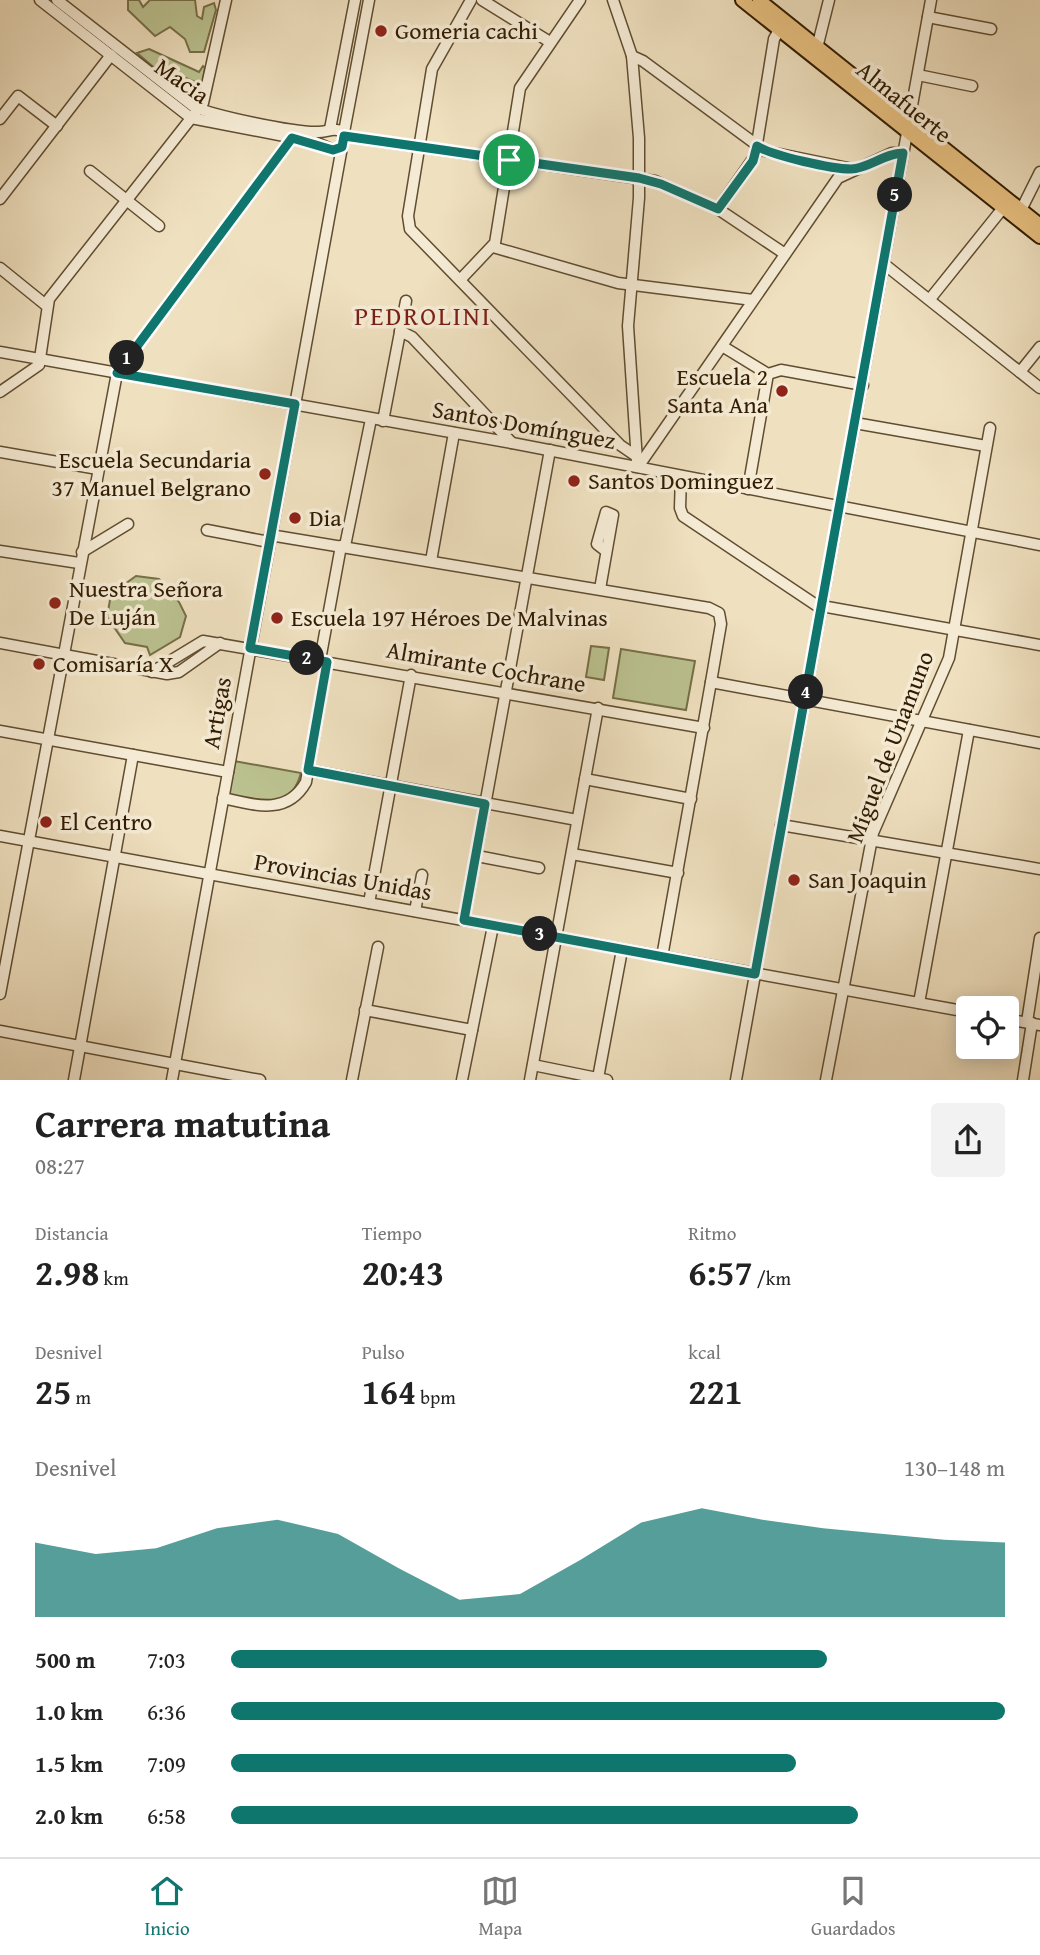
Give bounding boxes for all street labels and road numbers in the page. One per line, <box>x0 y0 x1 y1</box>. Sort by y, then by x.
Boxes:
street label: Macia <box>148 49 217 112</box>
street label: Almafuerte <box>849 52 960 151</box>
street label: Santos Domínguez <box>430 391 618 458</box>
street label: Almirante Cochrane <box>384 632 589 701</box>
street label: Miguel de Unamuno <box>837 646 942 848</box>
street label: Artigas <box>193 674 240 752</box>
street label: Provincias Unidas <box>252 844 435 909</box>

